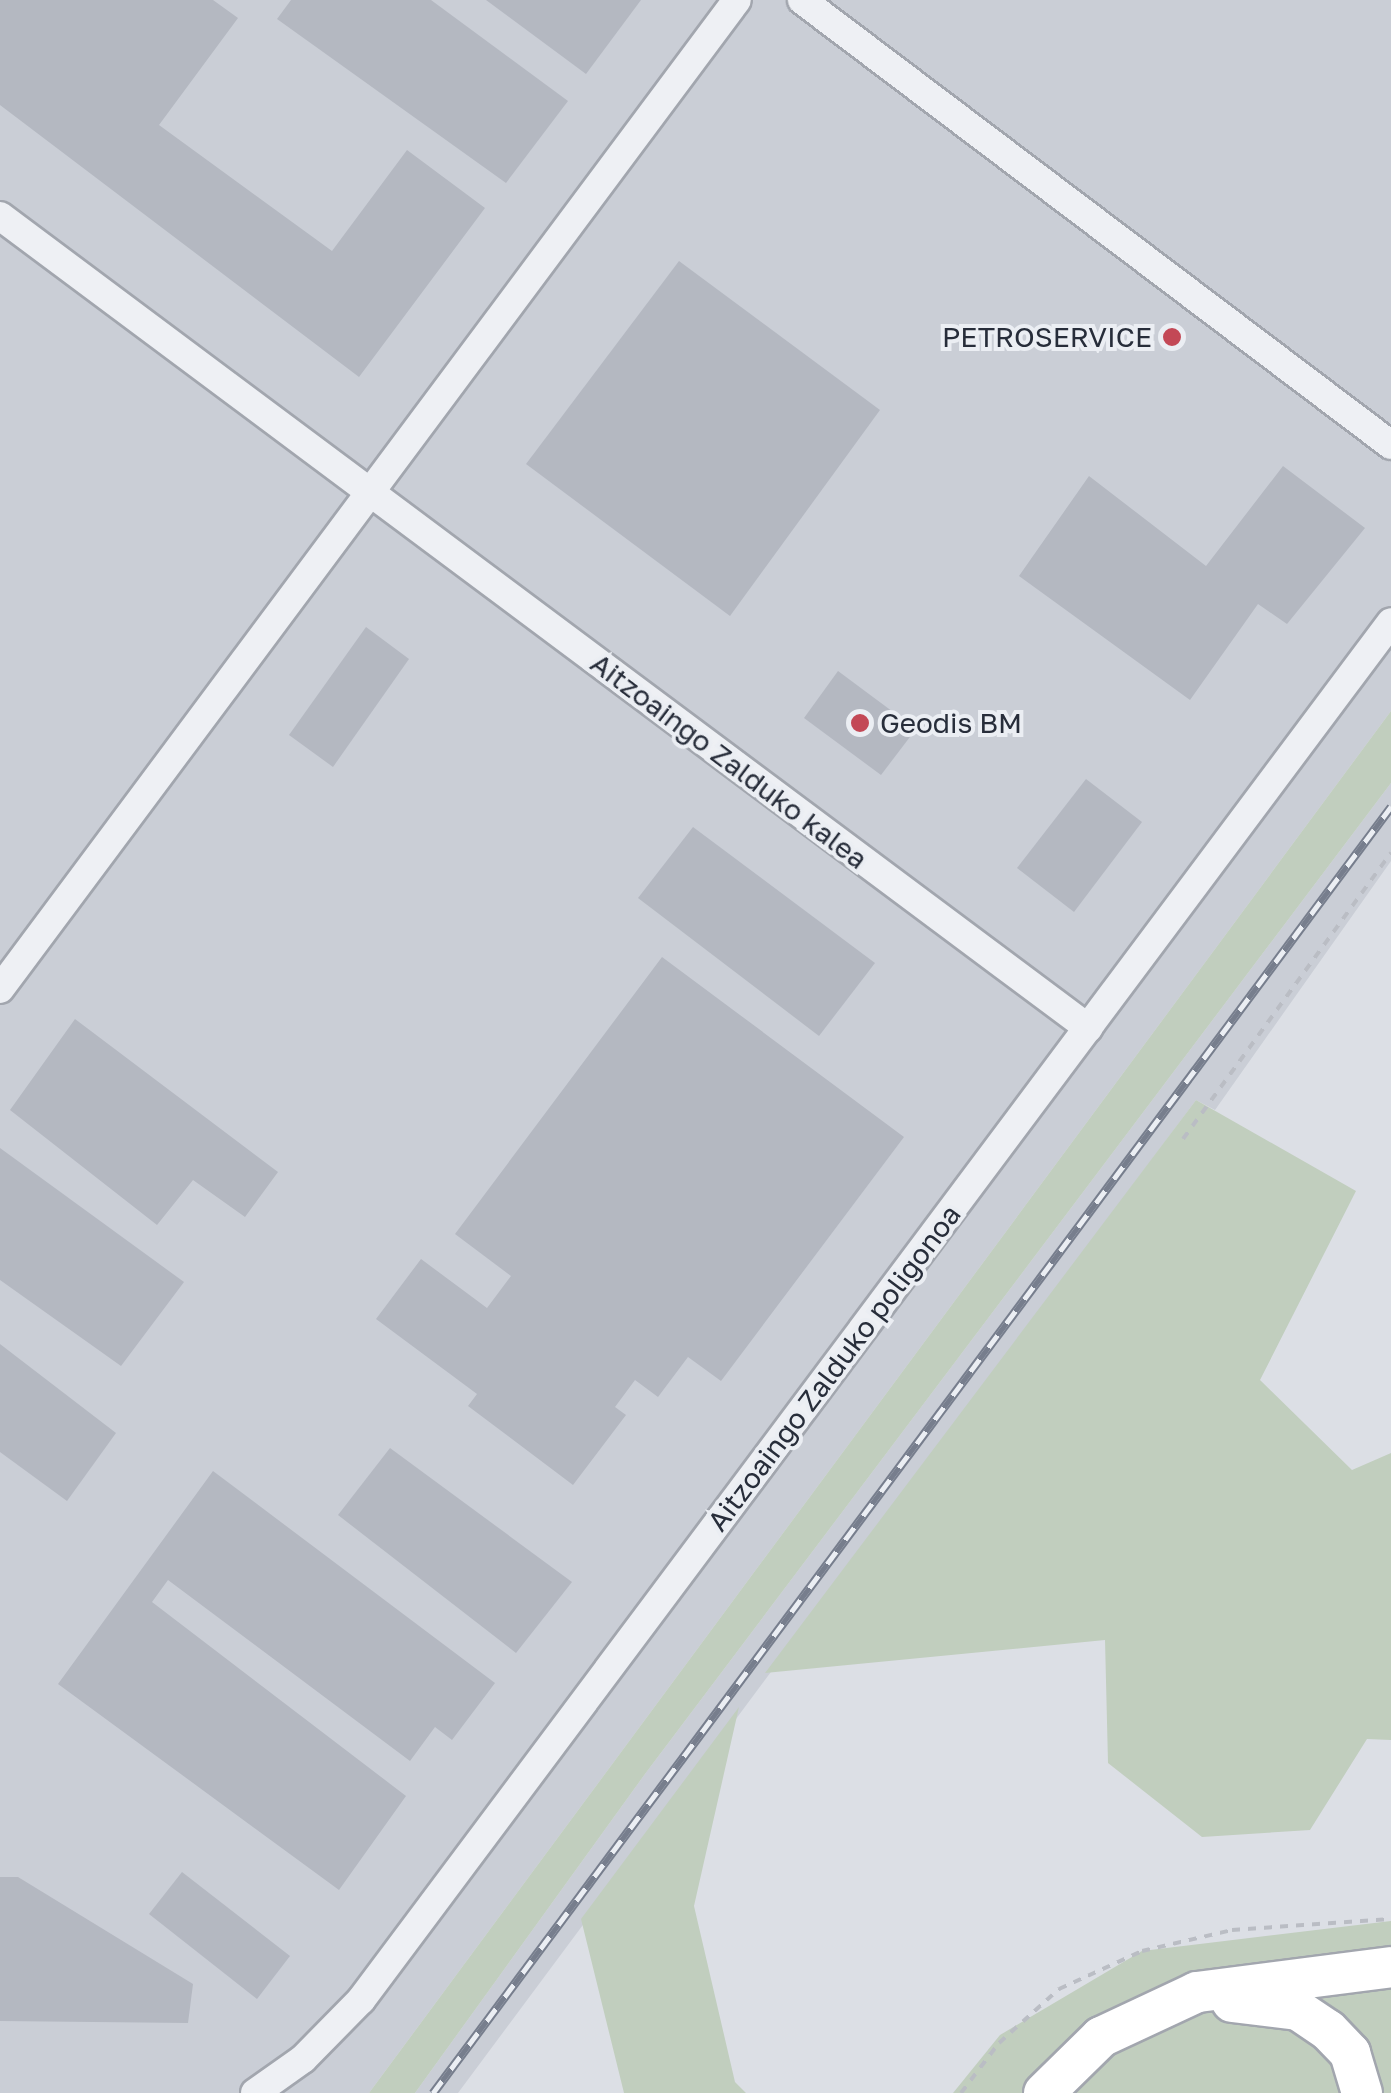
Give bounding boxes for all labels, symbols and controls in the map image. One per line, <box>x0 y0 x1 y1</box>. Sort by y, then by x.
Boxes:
place label: PETROSERVICE <box>942 320 1152 354</box>
marker: PETROSERVICE <box>1161 326 1183 348</box>
street label: Aitzoaingo Zalduko kalea <box>584 646 874 876</box>
place label: Geodis BM <box>880 706 1022 740</box>
marker: Geodis BM <box>849 712 871 734</box>
street label: Aitzoaingo Zalduko poligonoa <box>700 1198 968 1538</box>

